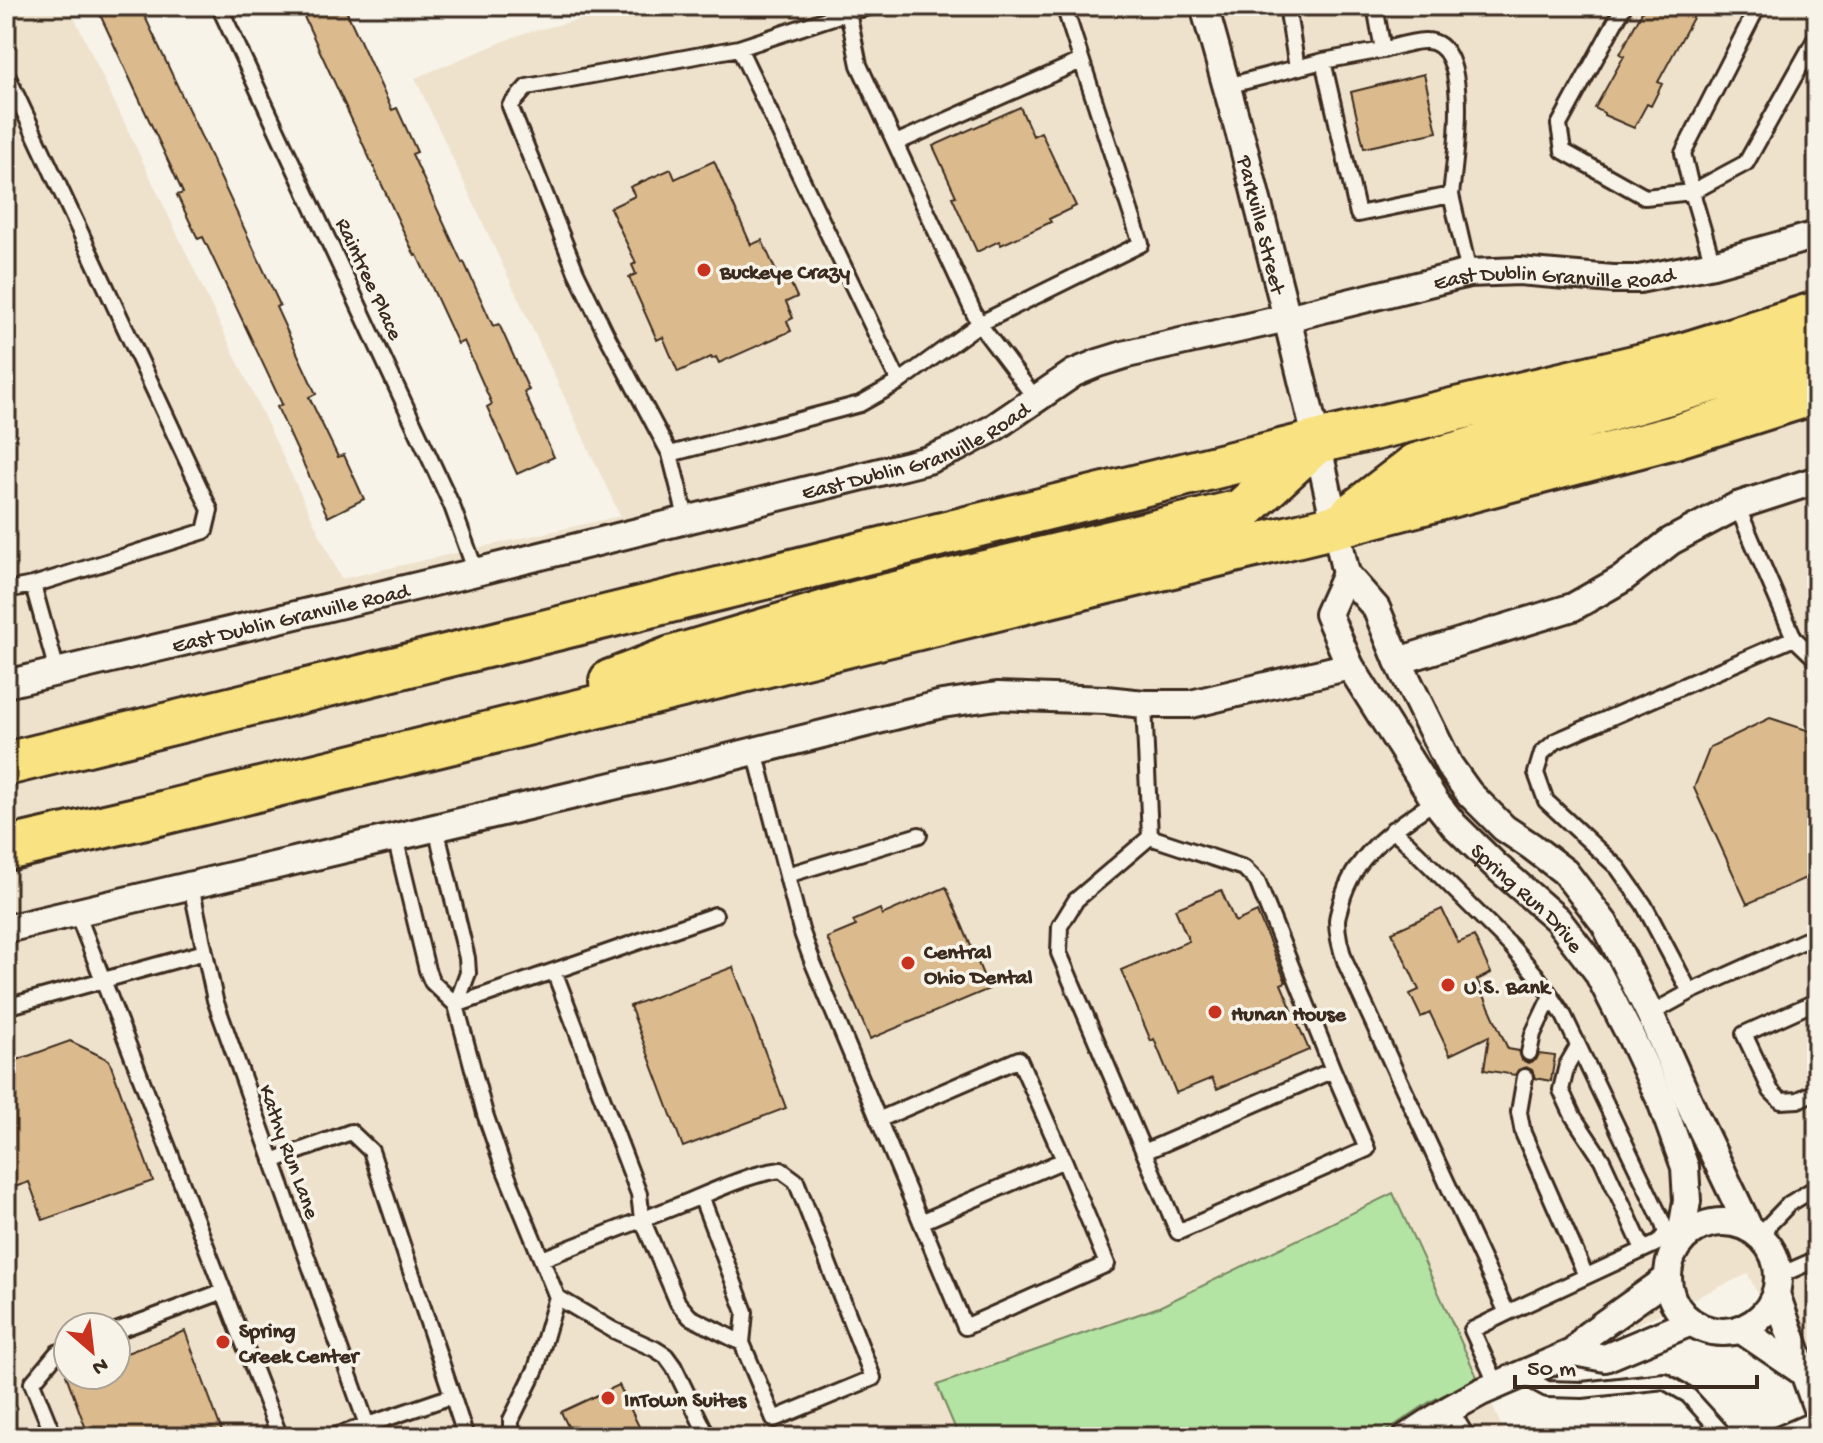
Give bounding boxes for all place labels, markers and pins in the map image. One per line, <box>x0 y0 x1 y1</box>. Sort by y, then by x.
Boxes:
marker: Buckeye Crazy <box>695 261 713 279</box>
place label: Buckeye Crazy <box>719 261 850 287</box>
place label: Central Ohio Dental <box>923 941 1033 992</box>
marker: Central Ohio Dental <box>899 954 917 972</box>
marker: U.S. Bank <box>1439 976 1457 994</box>
place label: U.S. Bank <box>1464 976 1552 1002</box>
marker: Hunan House <box>1206 1003 1224 1021</box>
place label: Hunan House <box>1231 1003 1347 1029</box>
place label: Spring Creek Center <box>238 1320 361 1371</box>
marker: Spring Creek Center <box>214 1333 232 1351</box>
marker: InTown Suites <box>599 1389 617 1407</box>
place label: InTown Suites <box>624 1389 748 1415</box>

